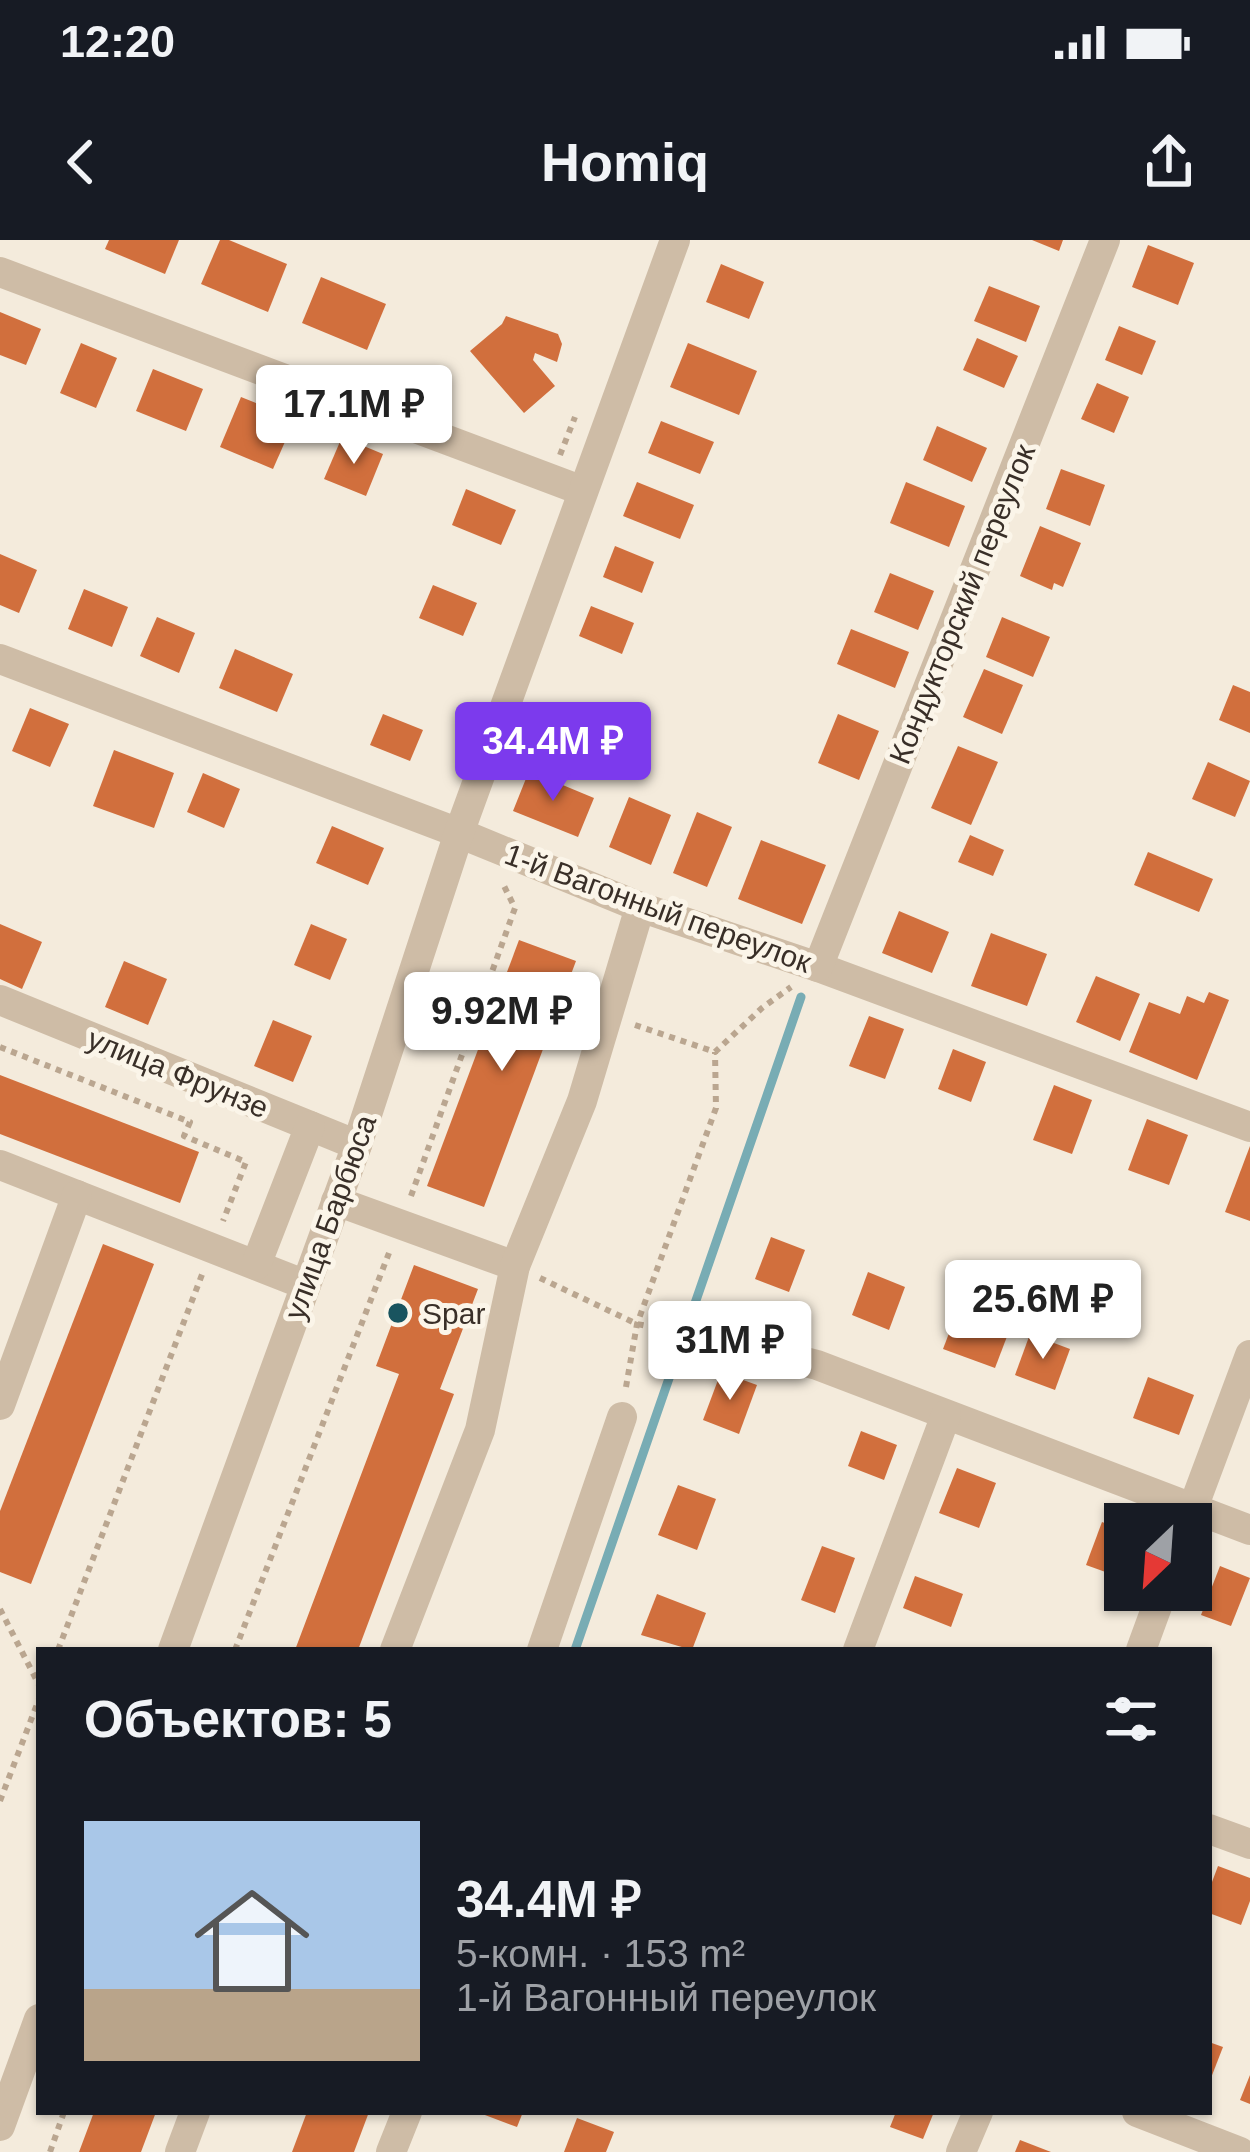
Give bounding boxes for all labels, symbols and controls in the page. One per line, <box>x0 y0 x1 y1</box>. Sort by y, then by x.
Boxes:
text: 12:20 <box>60 16 175 67</box>
icon: back <box>48 129 114 195</box>
icon: share <box>1136 129 1202 195</box>
text: Homiq <box>541 132 709 192</box>
pin: 17.1M ₽ <box>243 365 465 467</box>
text: 17.1M ₽ <box>283 382 425 425</box>
street label: Кондукторский переулок <box>883 439 1042 768</box>
pin: 34.4M ₽ <box>442 702 664 804</box>
text: 34.4M ₽ <box>482 719 624 762</box>
street label: 1-й Вагонный переулок <box>501 837 816 979</box>
pin: 9.92M ₽ <box>391 972 613 1074</box>
text: 9.92M ₽ <box>431 989 573 1032</box>
street label: улица Фрунзе <box>83 1022 273 1124</box>
street label: улица Барбюса <box>278 1110 382 1324</box>
pin: 25.6M ₽ <box>932 1260 1154 1362</box>
text: 25.6M ₽ <box>972 1277 1114 1320</box>
place label: Spar <box>422 1297 485 1330</box>
marker: Spar <box>385 1300 411 1326</box>
pin: 31M ₽ <box>646 1301 814 1403</box>
text: 31M ₽ <box>675 1318 785 1361</box>
north arrow <box>1104 1503 1212 1611</box>
map controls <box>1104 1503 1212 1611</box>
icon: filters <box>1098 1686 1164 1752</box>
text: Объектов: 5 <box>84 1691 392 1748</box>
icon: home <box>180 1869 324 2013</box>
text: 34.4M ₽ <box>456 1871 642 1928</box>
text: 5-комн. · 153 m² <box>456 1932 745 1975</box>
text: 1-й Вагонный переулок <box>456 1976 876 2019</box>

